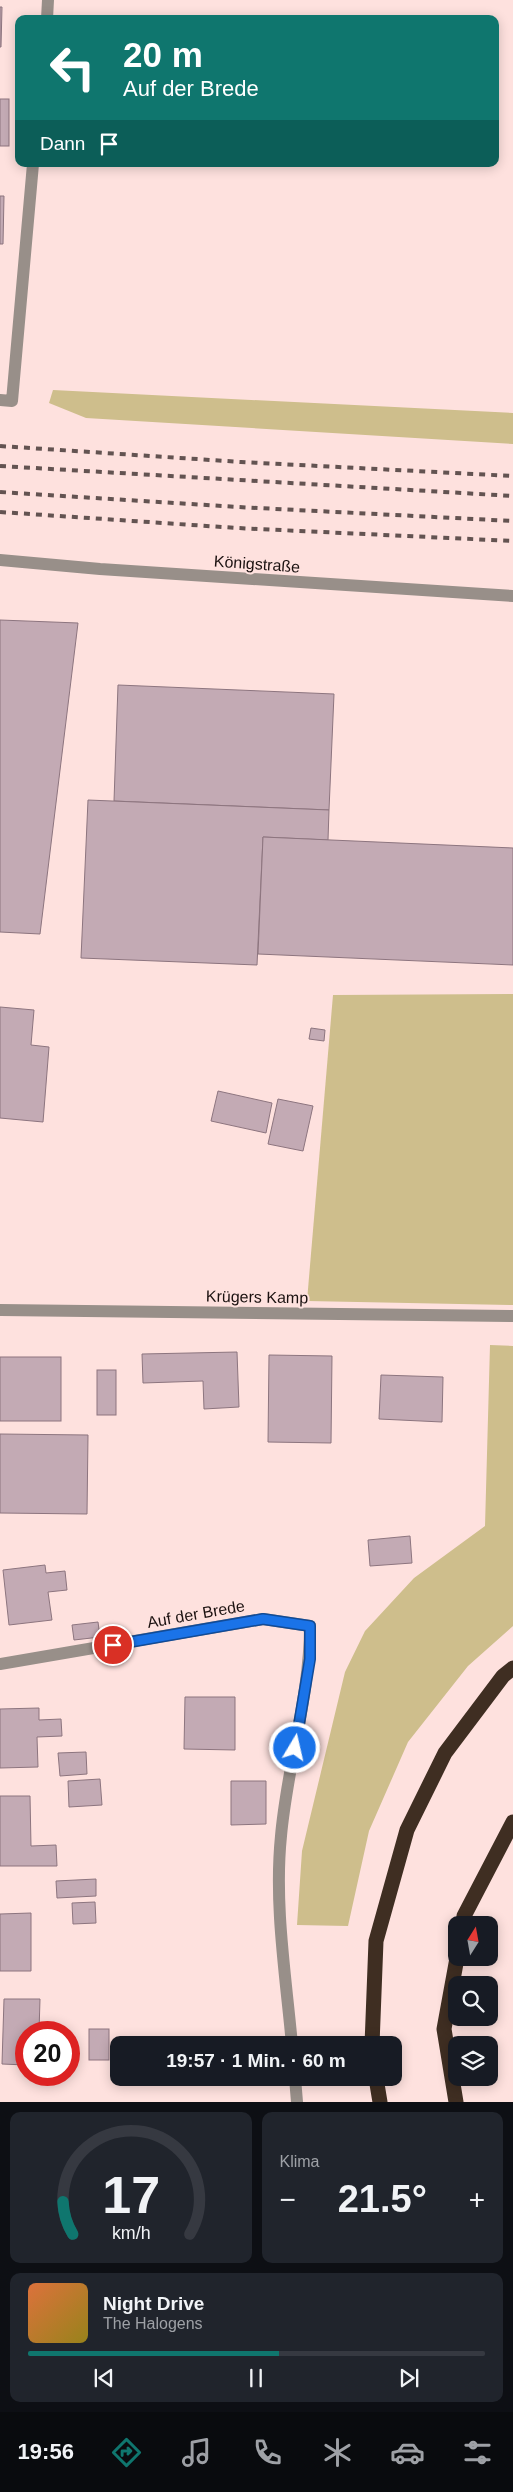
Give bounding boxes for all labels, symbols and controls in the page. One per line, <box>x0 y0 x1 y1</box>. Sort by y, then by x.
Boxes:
icon: left <box>40 35 105 100</box>
text: 20 m <box>123 35 203 74</box>
text: Auf der Brede <box>123 76 259 101</box>
icon: arrive <box>95 130 123 158</box>
text: Dann <box>40 133 85 154</box>
street label: Königstraße <box>213 553 301 575</box>
street label: Krügers Kamp <box>206 1288 308 1306</box>
street label: Auf der Brede <box>146 1597 246 1631</box>
pin <box>92 1624 134 1666</box>
icon: arrive <box>99 1631 127 1659</box>
position arrow <box>268 1721 320 1773</box>
north arrow <box>448 1916 498 1966</box>
map controls <box>448 1916 498 2086</box>
button: search <box>448 1976 498 2026</box>
speed limit sign: 20 <box>15 2021 80 2086</box>
button: layers <box>448 2036 498 2086</box>
text: 19:57 · 1 Min. · 60 m <box>166 2050 346 2071</box>
text: Klima <box>280 2153 320 2170</box>
text: 17 <box>102 2166 160 2224</box>
text: 21.5° <box>338 2178 427 2220</box>
text: − <box>280 2184 296 2215</box>
text: + <box>469 2184 485 2215</box>
text: km/h <box>111 2223 150 2243</box>
text: Night Drive <box>103 2293 204 2314</box>
text: The Halogens <box>103 2315 203 2332</box>
icon: previous <box>90 2364 118 2392</box>
icon: pause <box>242 2364 270 2392</box>
icon: next <box>395 2364 423 2392</box>
icon: directions <box>109 2435 144 2470</box>
icon: music <box>179 2435 214 2470</box>
icon: phone <box>250 2435 285 2470</box>
icon: climate <box>320 2435 355 2470</box>
icon: car <box>390 2435 425 2470</box>
icon: filters <box>460 2435 495 2470</box>
text: 19:56 <box>18 2439 74 2464</box>

